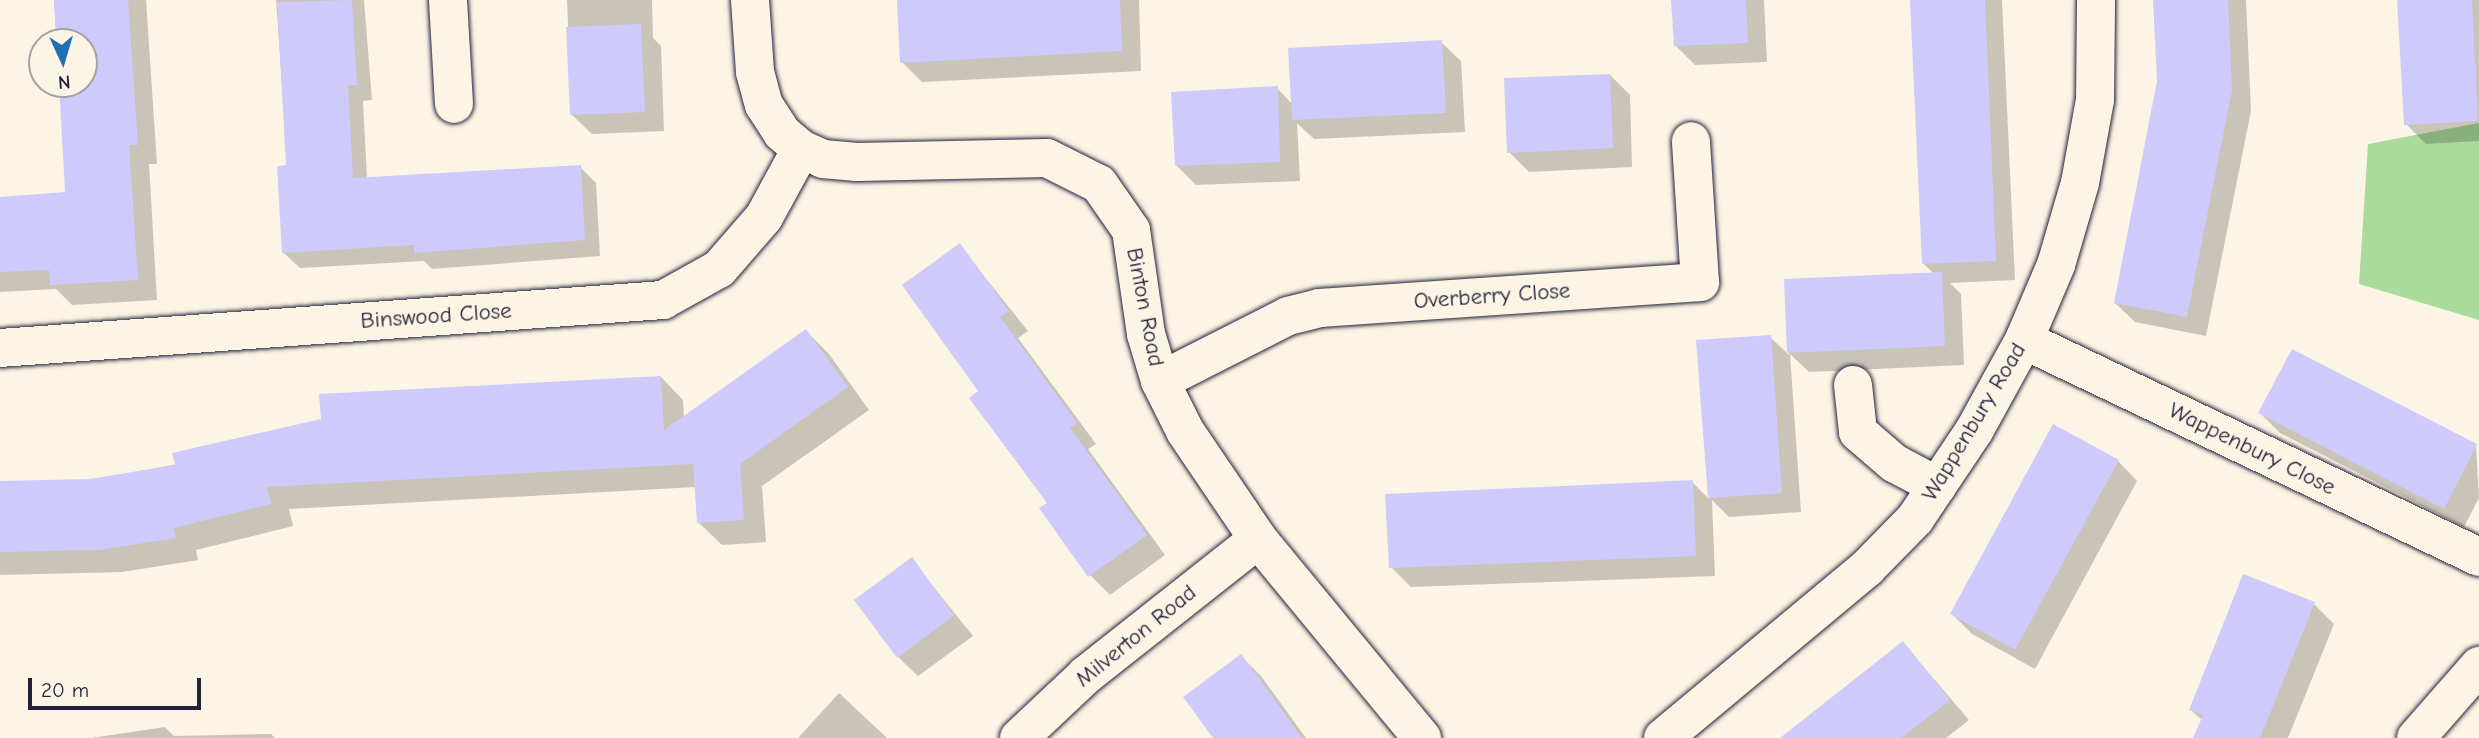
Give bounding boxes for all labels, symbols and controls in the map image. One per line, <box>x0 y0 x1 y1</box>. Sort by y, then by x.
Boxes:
north arrow <box>28 28 98 98</box>
text: N <box>57 71 71 93</box>
street label: Binton Road <box>1120 245 1170 369</box>
street label: Overberry Close <box>1413 277 1571 315</box>
street label: Binswood Close <box>359 297 513 335</box>
street label: Wappenbury Road <box>1916 338 2032 506</box>
street label: Wappenbury Close <box>2164 397 2340 501</box>
street label: Milverton Road <box>1070 579 1202 693</box>
scale bar <box>32 664 205 708</box>
text: 20 m <box>41 678 89 702</box>

